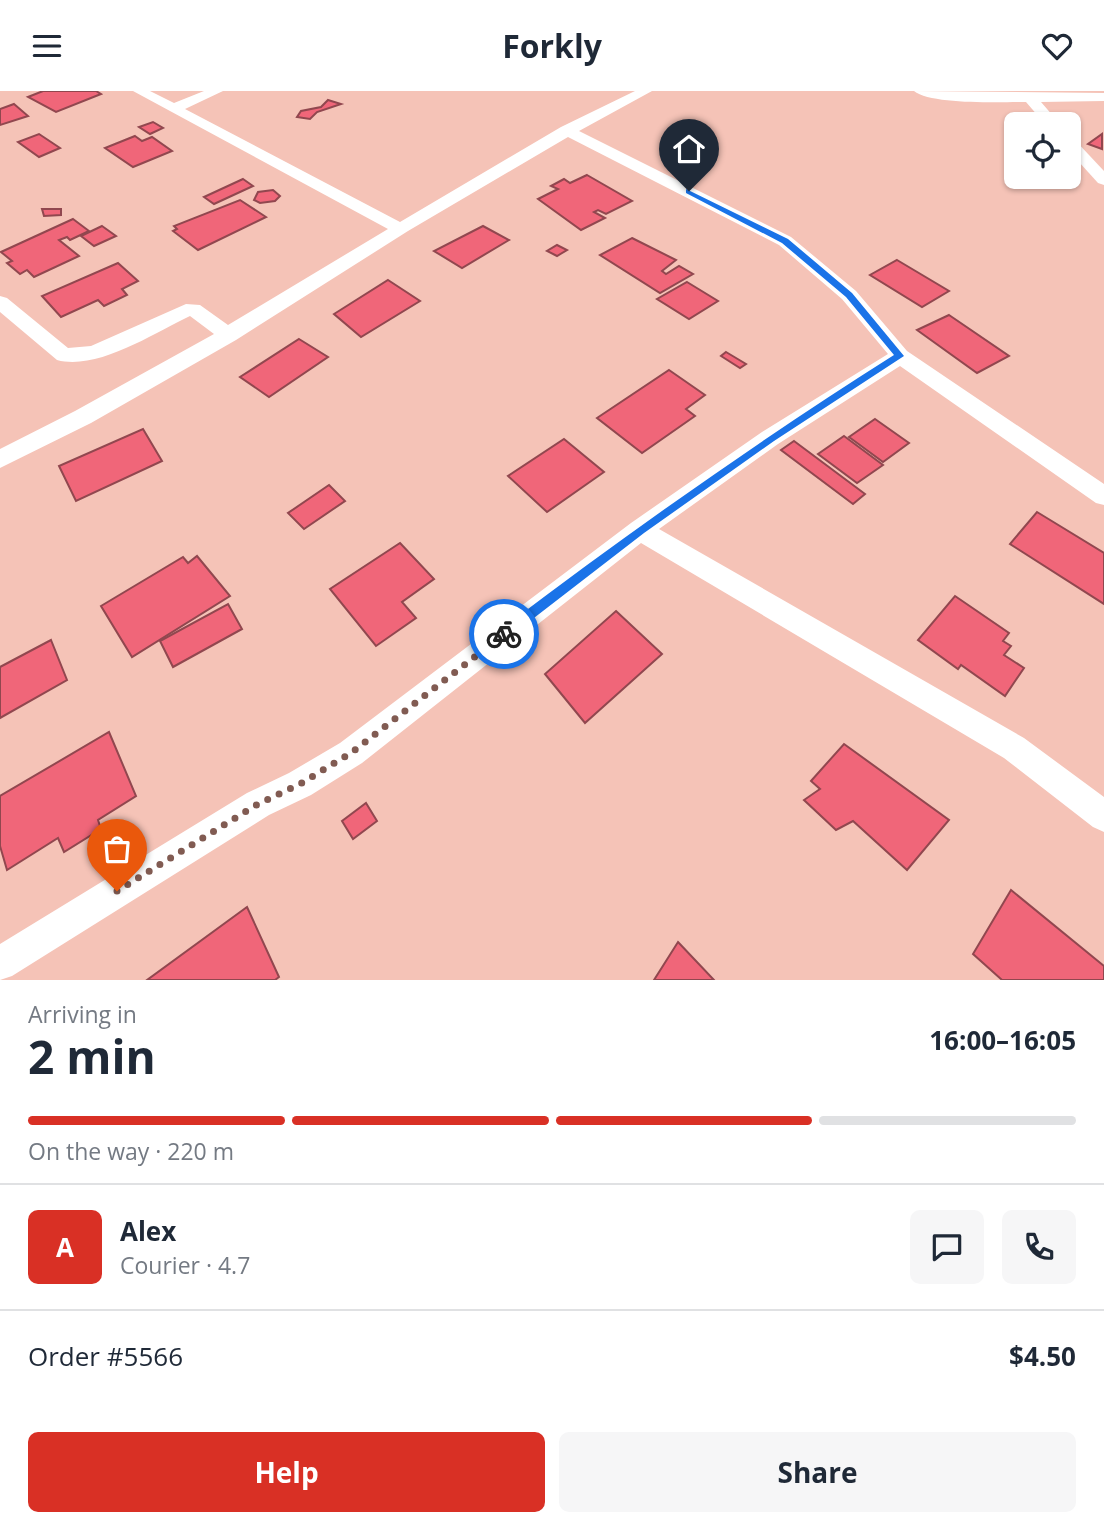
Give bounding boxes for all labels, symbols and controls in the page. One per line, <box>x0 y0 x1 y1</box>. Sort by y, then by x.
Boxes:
text: Forkly <box>502 24 602 67</box>
icon: menu <box>28 27 66 65</box>
icon: heart <box>1038 27 1076 65</box>
map controls <box>1004 112 1081 189</box>
button: locate <box>1004 112 1081 189</box>
pin <box>659 119 719 191</box>
icon: home <box>670 130 708 168</box>
courier <box>469 599 539 669</box>
icon: bike <box>485 615 523 653</box>
pin <box>87 819 147 891</box>
icon: bag <box>98 830 136 868</box>
text: Arriving in <box>28 998 137 1030</box>
text: 16:00–16:05 <box>929 1022 1076 1058</box>
text: 2 min <box>28 1025 156 1087</box>
text: On the way · 220 m <box>28 1135 234 1167</box>
button: chat <box>910 1210 984 1284</box>
button: phone <box>1002 1210 1076 1284</box>
text: Alex <box>120 1213 176 1249</box>
text: A <box>56 1229 74 1265</box>
text: Courier · 4.7 <box>120 1249 250 1281</box>
text: Order #5566 <box>28 1338 183 1374</box>
text: $4.50 <box>1009 1338 1076 1374</box>
button: Help <box>28 1432 545 1512</box>
button: Share <box>559 1432 1076 1512</box>

